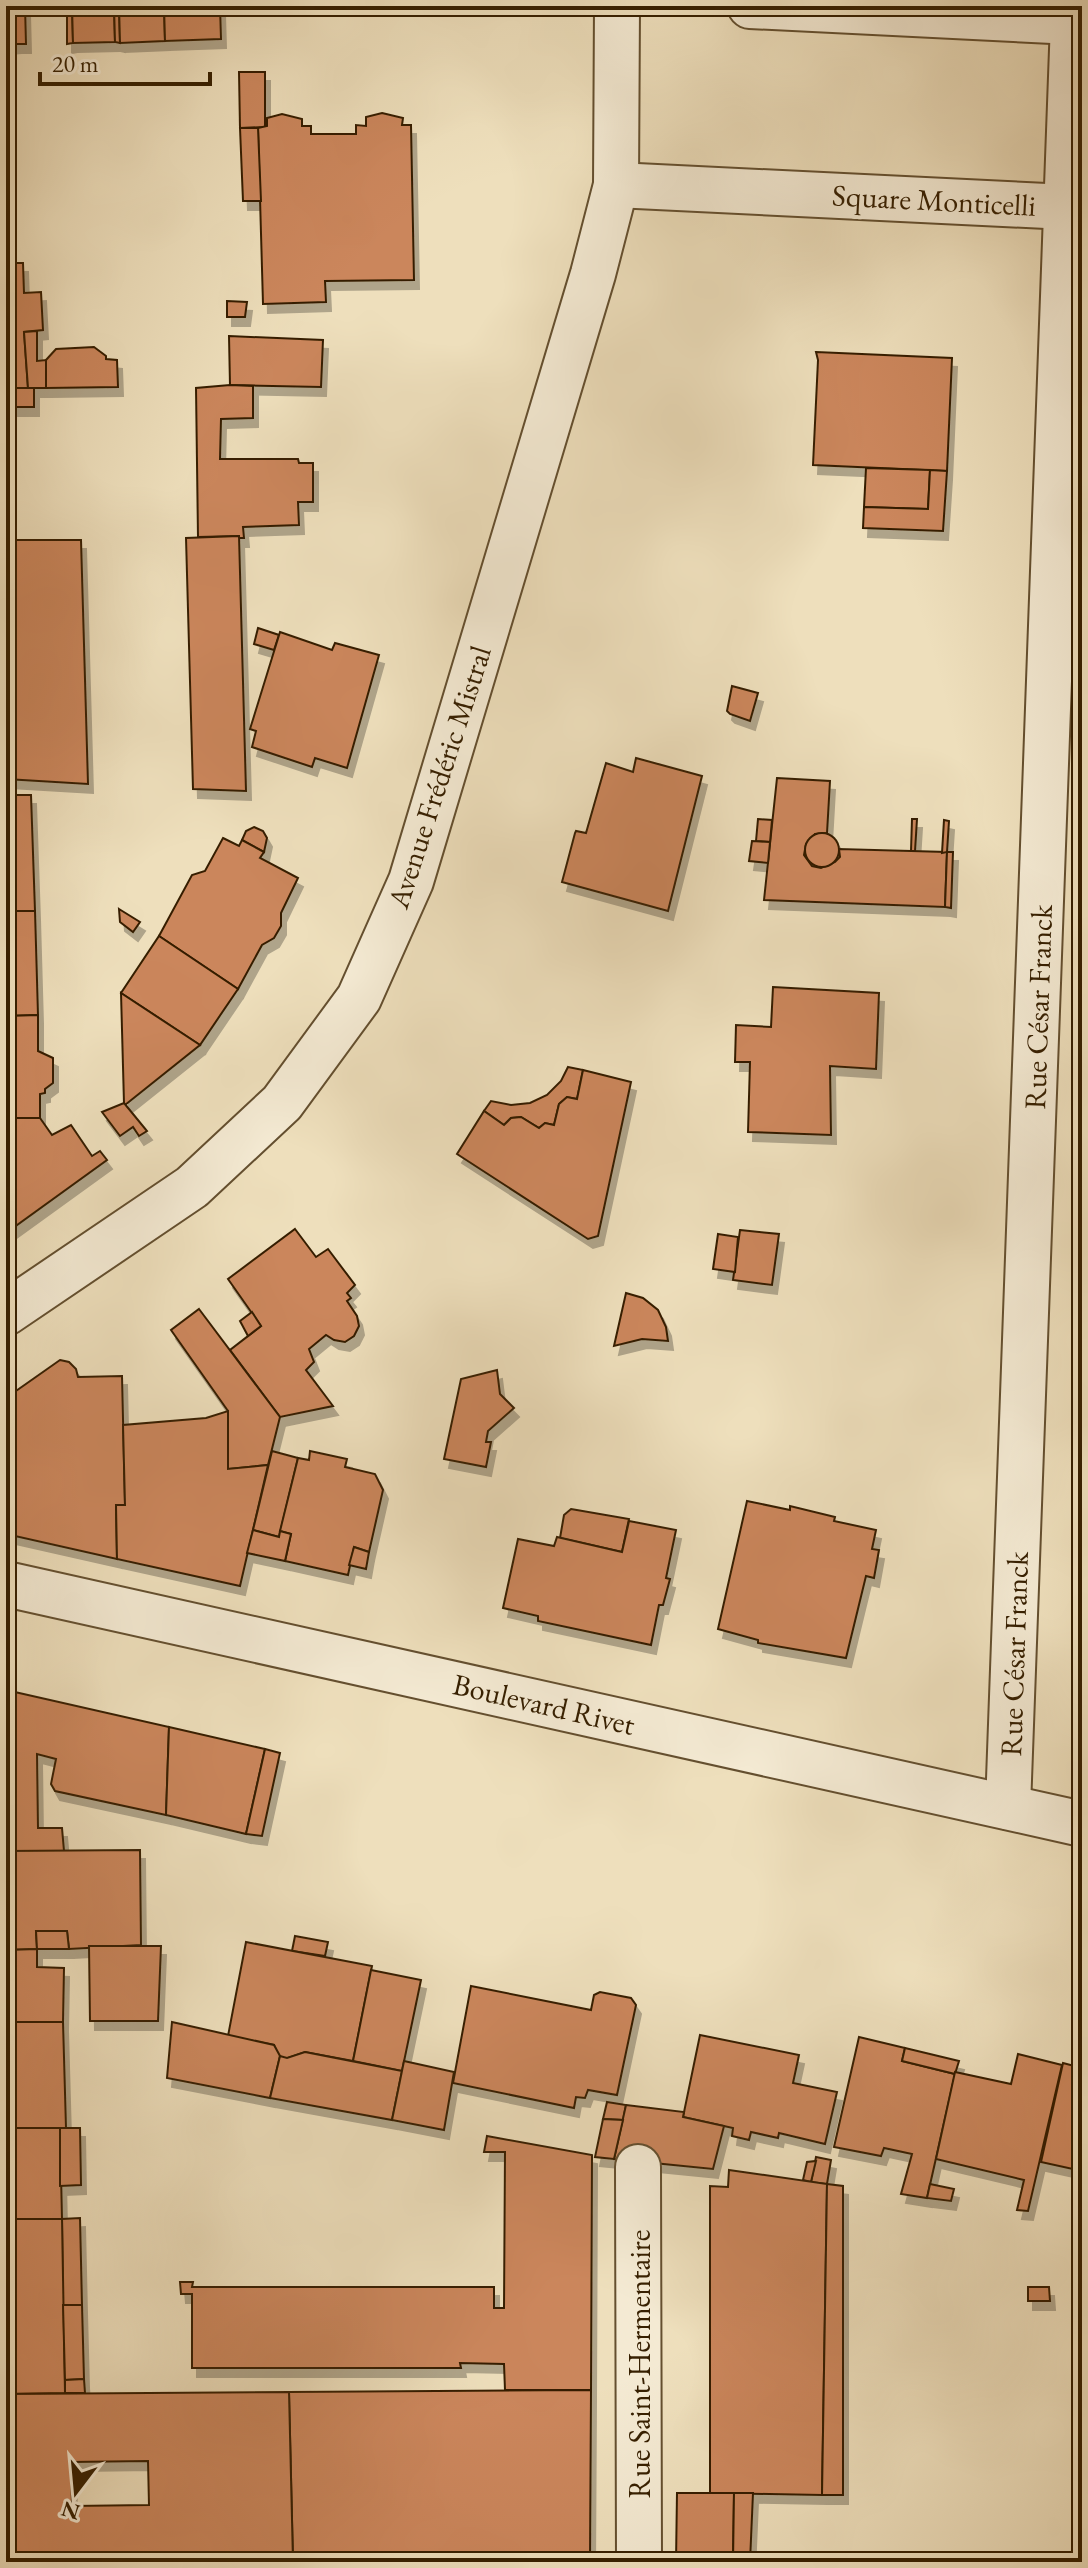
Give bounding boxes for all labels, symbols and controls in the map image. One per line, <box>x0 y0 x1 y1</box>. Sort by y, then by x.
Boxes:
scale bar <box>40 36 210 86</box>
text: 20 m <box>52 48 99 79</box>
street label: Square Monticelli <box>831 175 1037 225</box>
street label: Avenue Frédéric Mistral <box>378 641 500 914</box>
street label: Rue César Franck <box>1015 903 1061 1110</box>
street label: Rue César Franck <box>991 1550 1037 1757</box>
street label: Boulevard Rivet <box>449 1664 639 1744</box>
street label: Rue Saint-Hermentaire <box>620 2229 659 2499</box>
north arrow <box>36 2452 116 2532</box>
text: N <box>58 2494 83 2527</box>

